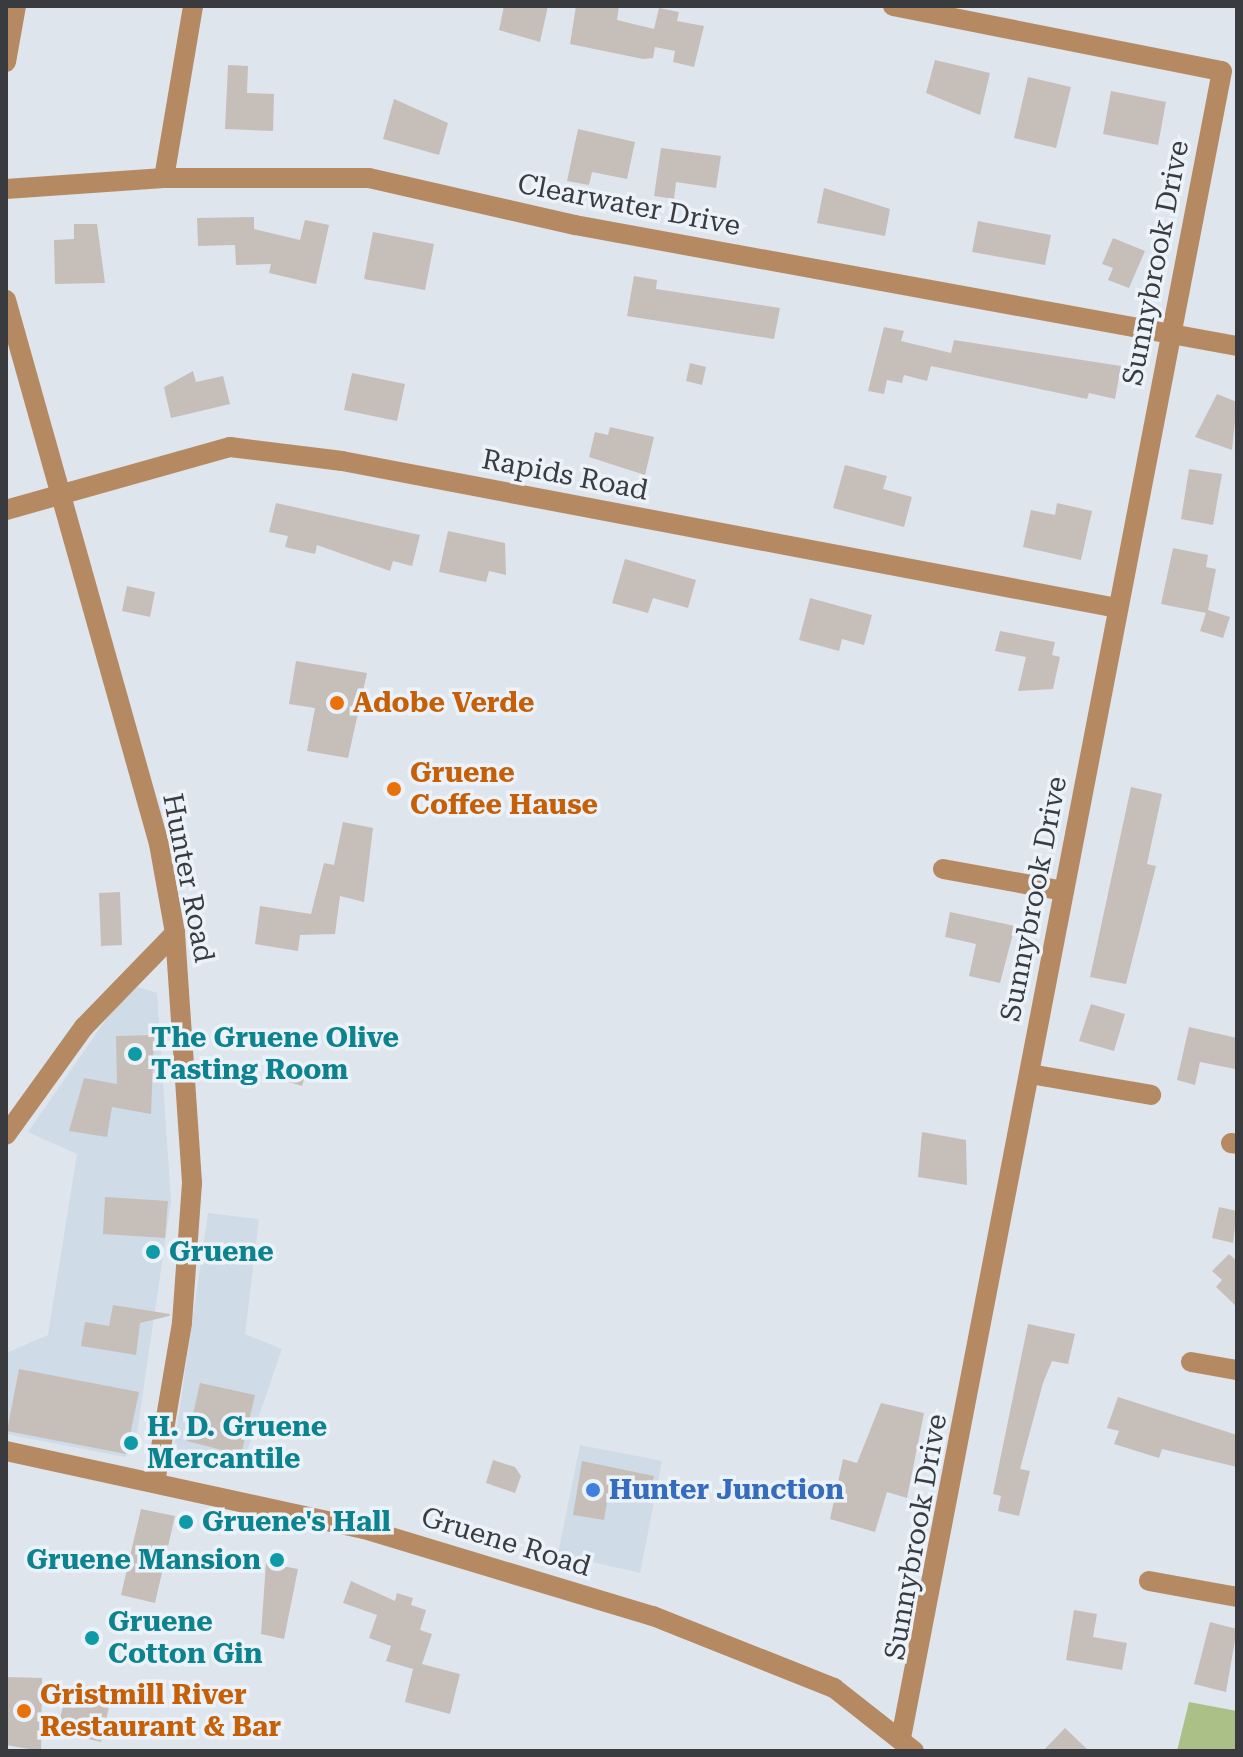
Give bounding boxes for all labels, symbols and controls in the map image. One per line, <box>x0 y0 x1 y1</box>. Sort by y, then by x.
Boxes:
street label: Sunnybrook Drive <box>1116 138 1196 388</box>
street label: Clearwater Drive <box>515 167 743 243</box>
street label: Rapids Road <box>479 442 651 508</box>
place label: Adobe Verde <box>353 686 534 720</box>
marker: Adobe Verde <box>328 694 346 712</box>
place label: Gruene Coffee Hause <box>410 756 598 822</box>
street label: Sunnybrook Drive <box>994 774 1074 1024</box>
marker: Gruene Coffee Hause <box>385 780 403 798</box>
street label: Hunter Road <box>155 791 221 965</box>
place label: The Gruene Olive Tasting Room <box>151 1021 399 1087</box>
marker: The Gruene Olive Tasting Room <box>126 1045 144 1063</box>
place label: Gruene <box>169 1235 274 1269</box>
marker: Gruene <box>144 1243 162 1261</box>
place label: H. D. Gruene Mercantile <box>147 1410 327 1476</box>
street label: Sunnybrook Drive <box>878 1412 954 1662</box>
marker: H. D. Gruene Mercantile <box>122 1434 140 1452</box>
place label: Hunter Junction <box>609 1473 844 1507</box>
marker: Hunter Junction <box>584 1481 602 1499</box>
street label: Gruene Road <box>417 1500 595 1584</box>
place label: Gruene's Hall <box>202 1505 391 1539</box>
marker: Gruene's Hall <box>177 1513 195 1531</box>
place label: Gruene Mansion <box>26 1543 261 1577</box>
marker: Gruene Mansion <box>268 1551 286 1569</box>
place label: Gruene Cotton Gin <box>108 1605 262 1671</box>
marker: Gruene Cotton Gin <box>83 1629 101 1647</box>
place label: Gristmill River Restaurant & Bar <box>40 1678 281 1744</box>
marker: Gristmill River Restaurant & Bar <box>15 1702 33 1720</box>

